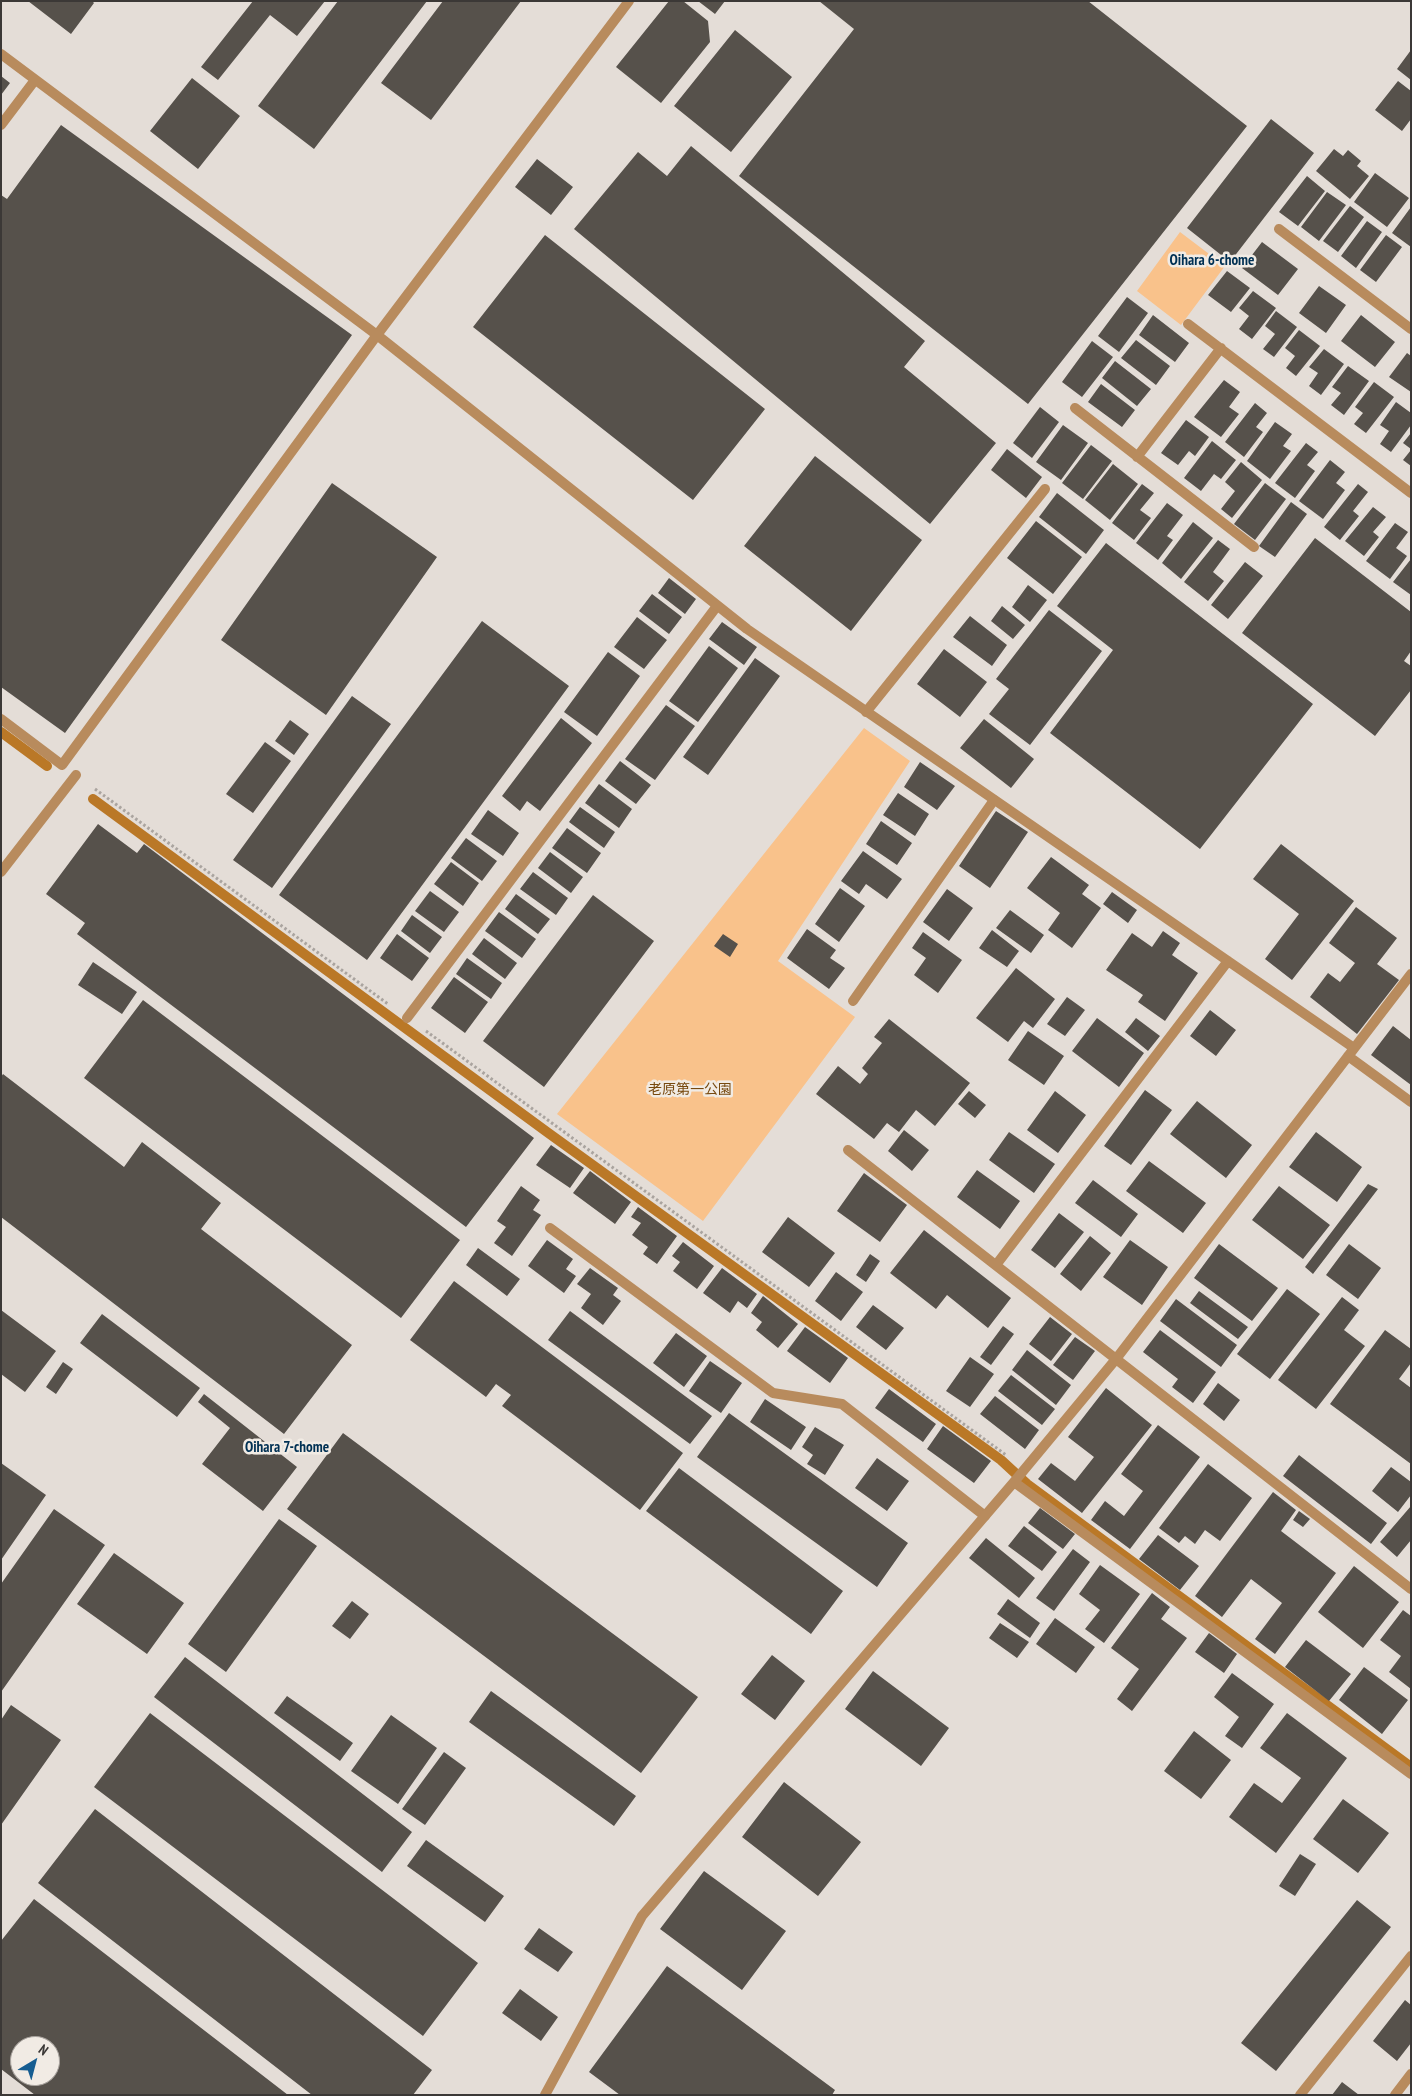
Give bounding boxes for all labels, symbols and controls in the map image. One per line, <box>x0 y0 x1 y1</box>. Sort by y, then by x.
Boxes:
district label: Oihara 6-chome <box>1170 252 1254 270</box>
park label: 老原第一公園 <box>648 1082 732 1098</box>
district label: Oihara 7-chome <box>245 1439 329 1457</box>
north arrow <box>10 2036 60 2086</box>
text: N <box>35 2040 52 2059</box>

